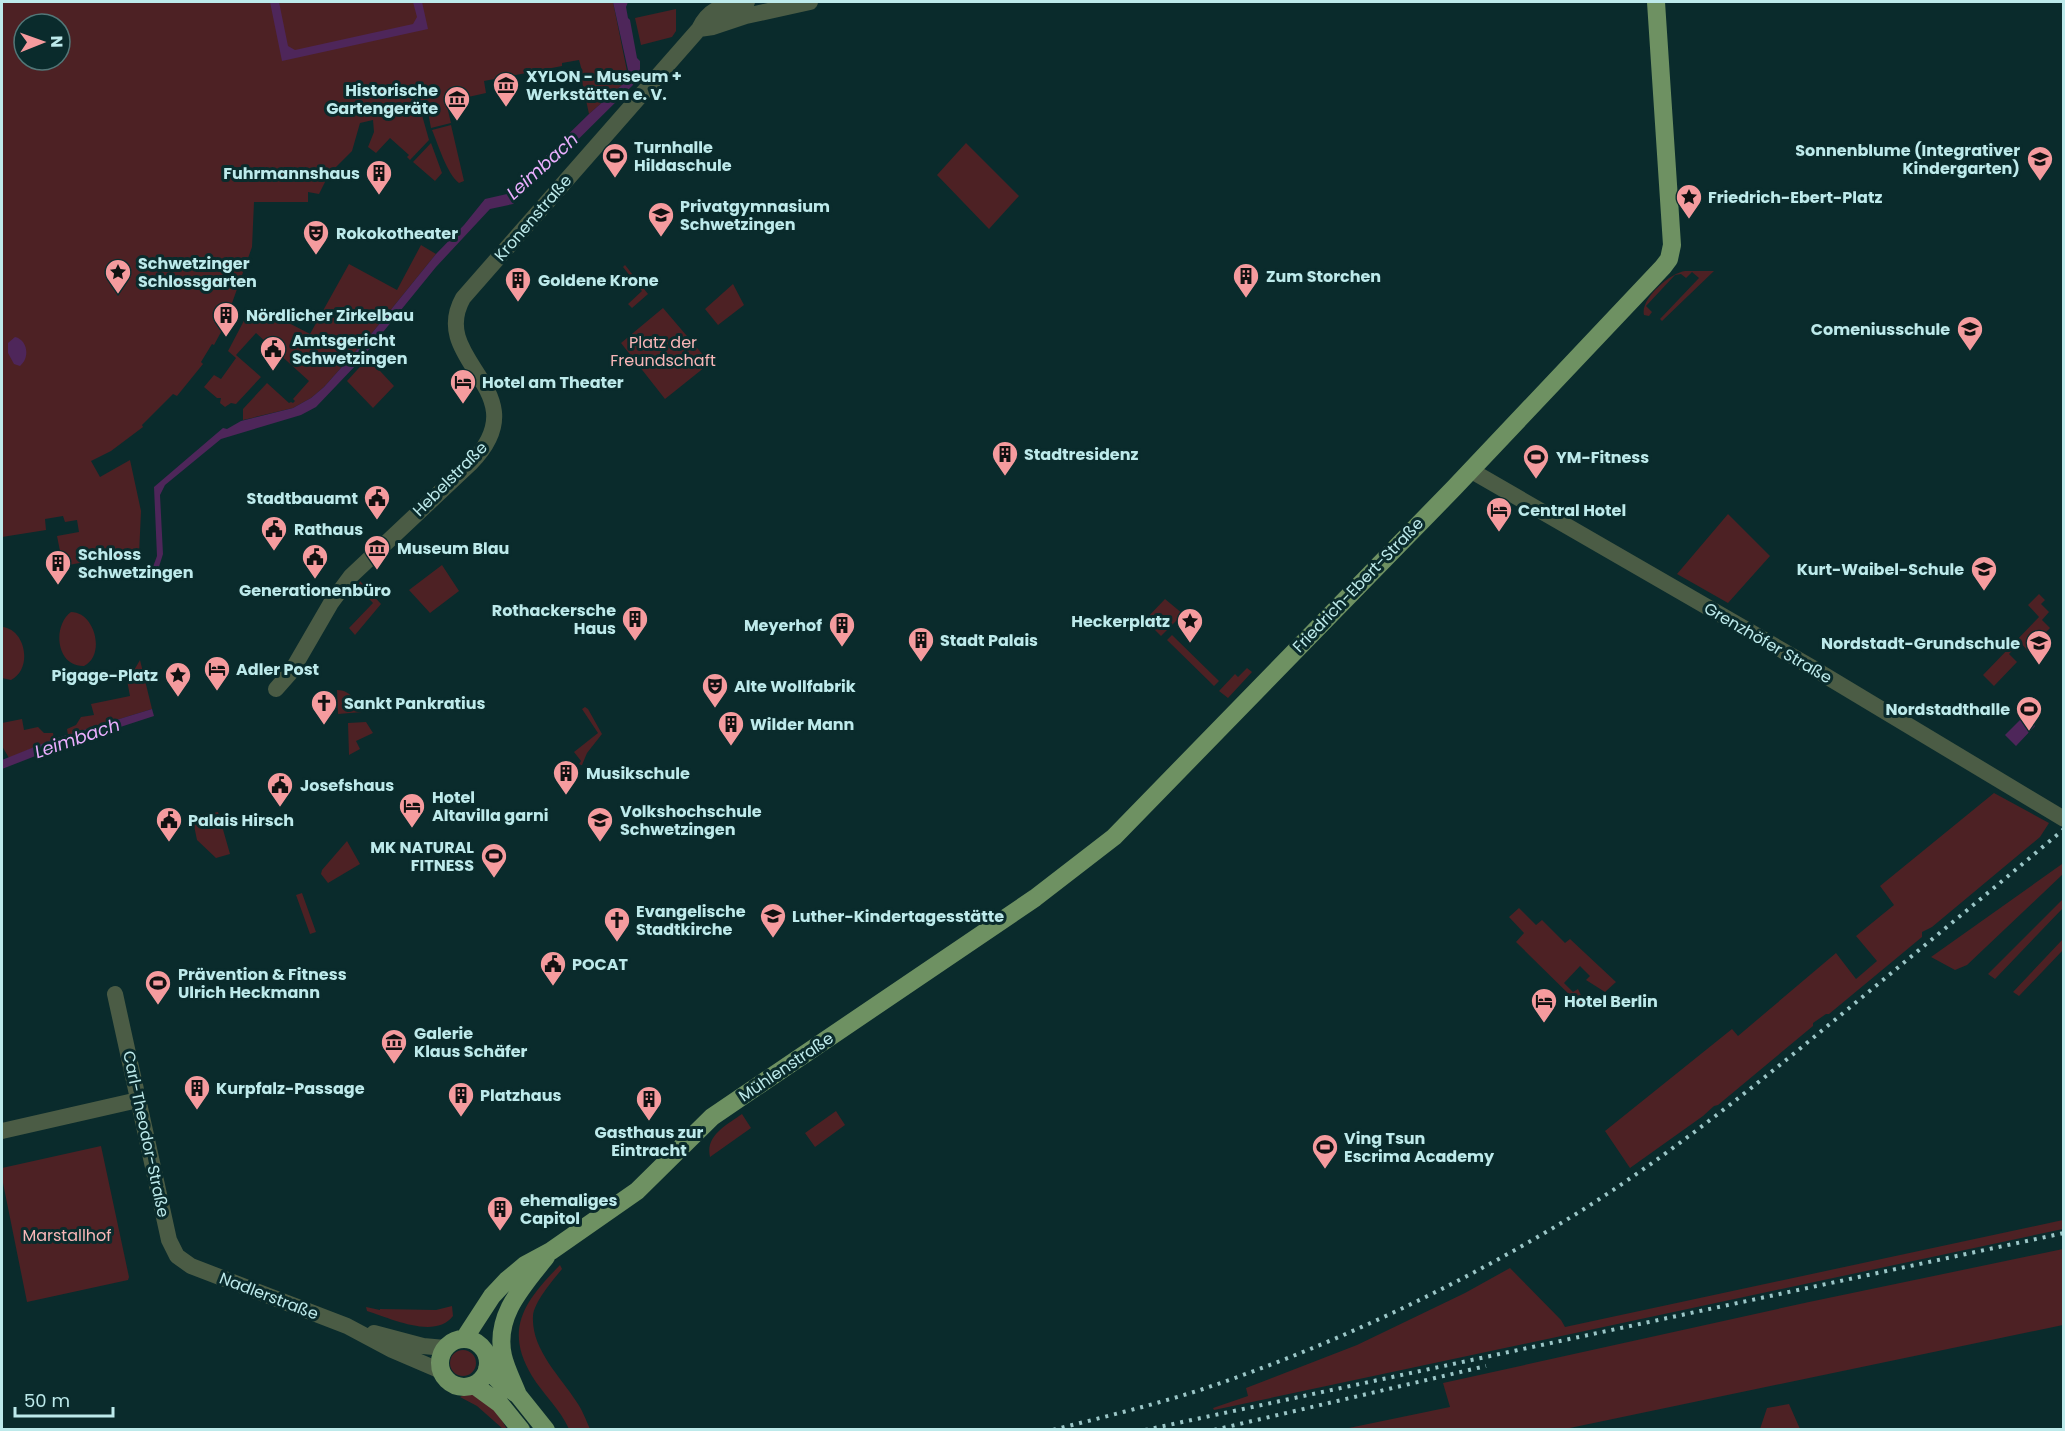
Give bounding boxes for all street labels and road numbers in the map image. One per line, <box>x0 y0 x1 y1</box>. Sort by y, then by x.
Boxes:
street label: Kronenstraße <box>489 170 577 266</box>
street label: Hebelstraße <box>407 436 493 522</box>
street label: Friedrich-Ebert-Straße <box>1287 512 1429 658</box>
street label: Grenzhöfer Straße <box>1700 597 1836 689</box>
street label: Mühlenstraße <box>734 1027 838 1107</box>
street label: Carl-Theodor-Straße <box>117 1049 175 1219</box>
street label: Nadlerstraße <box>216 1267 322 1325</box>

